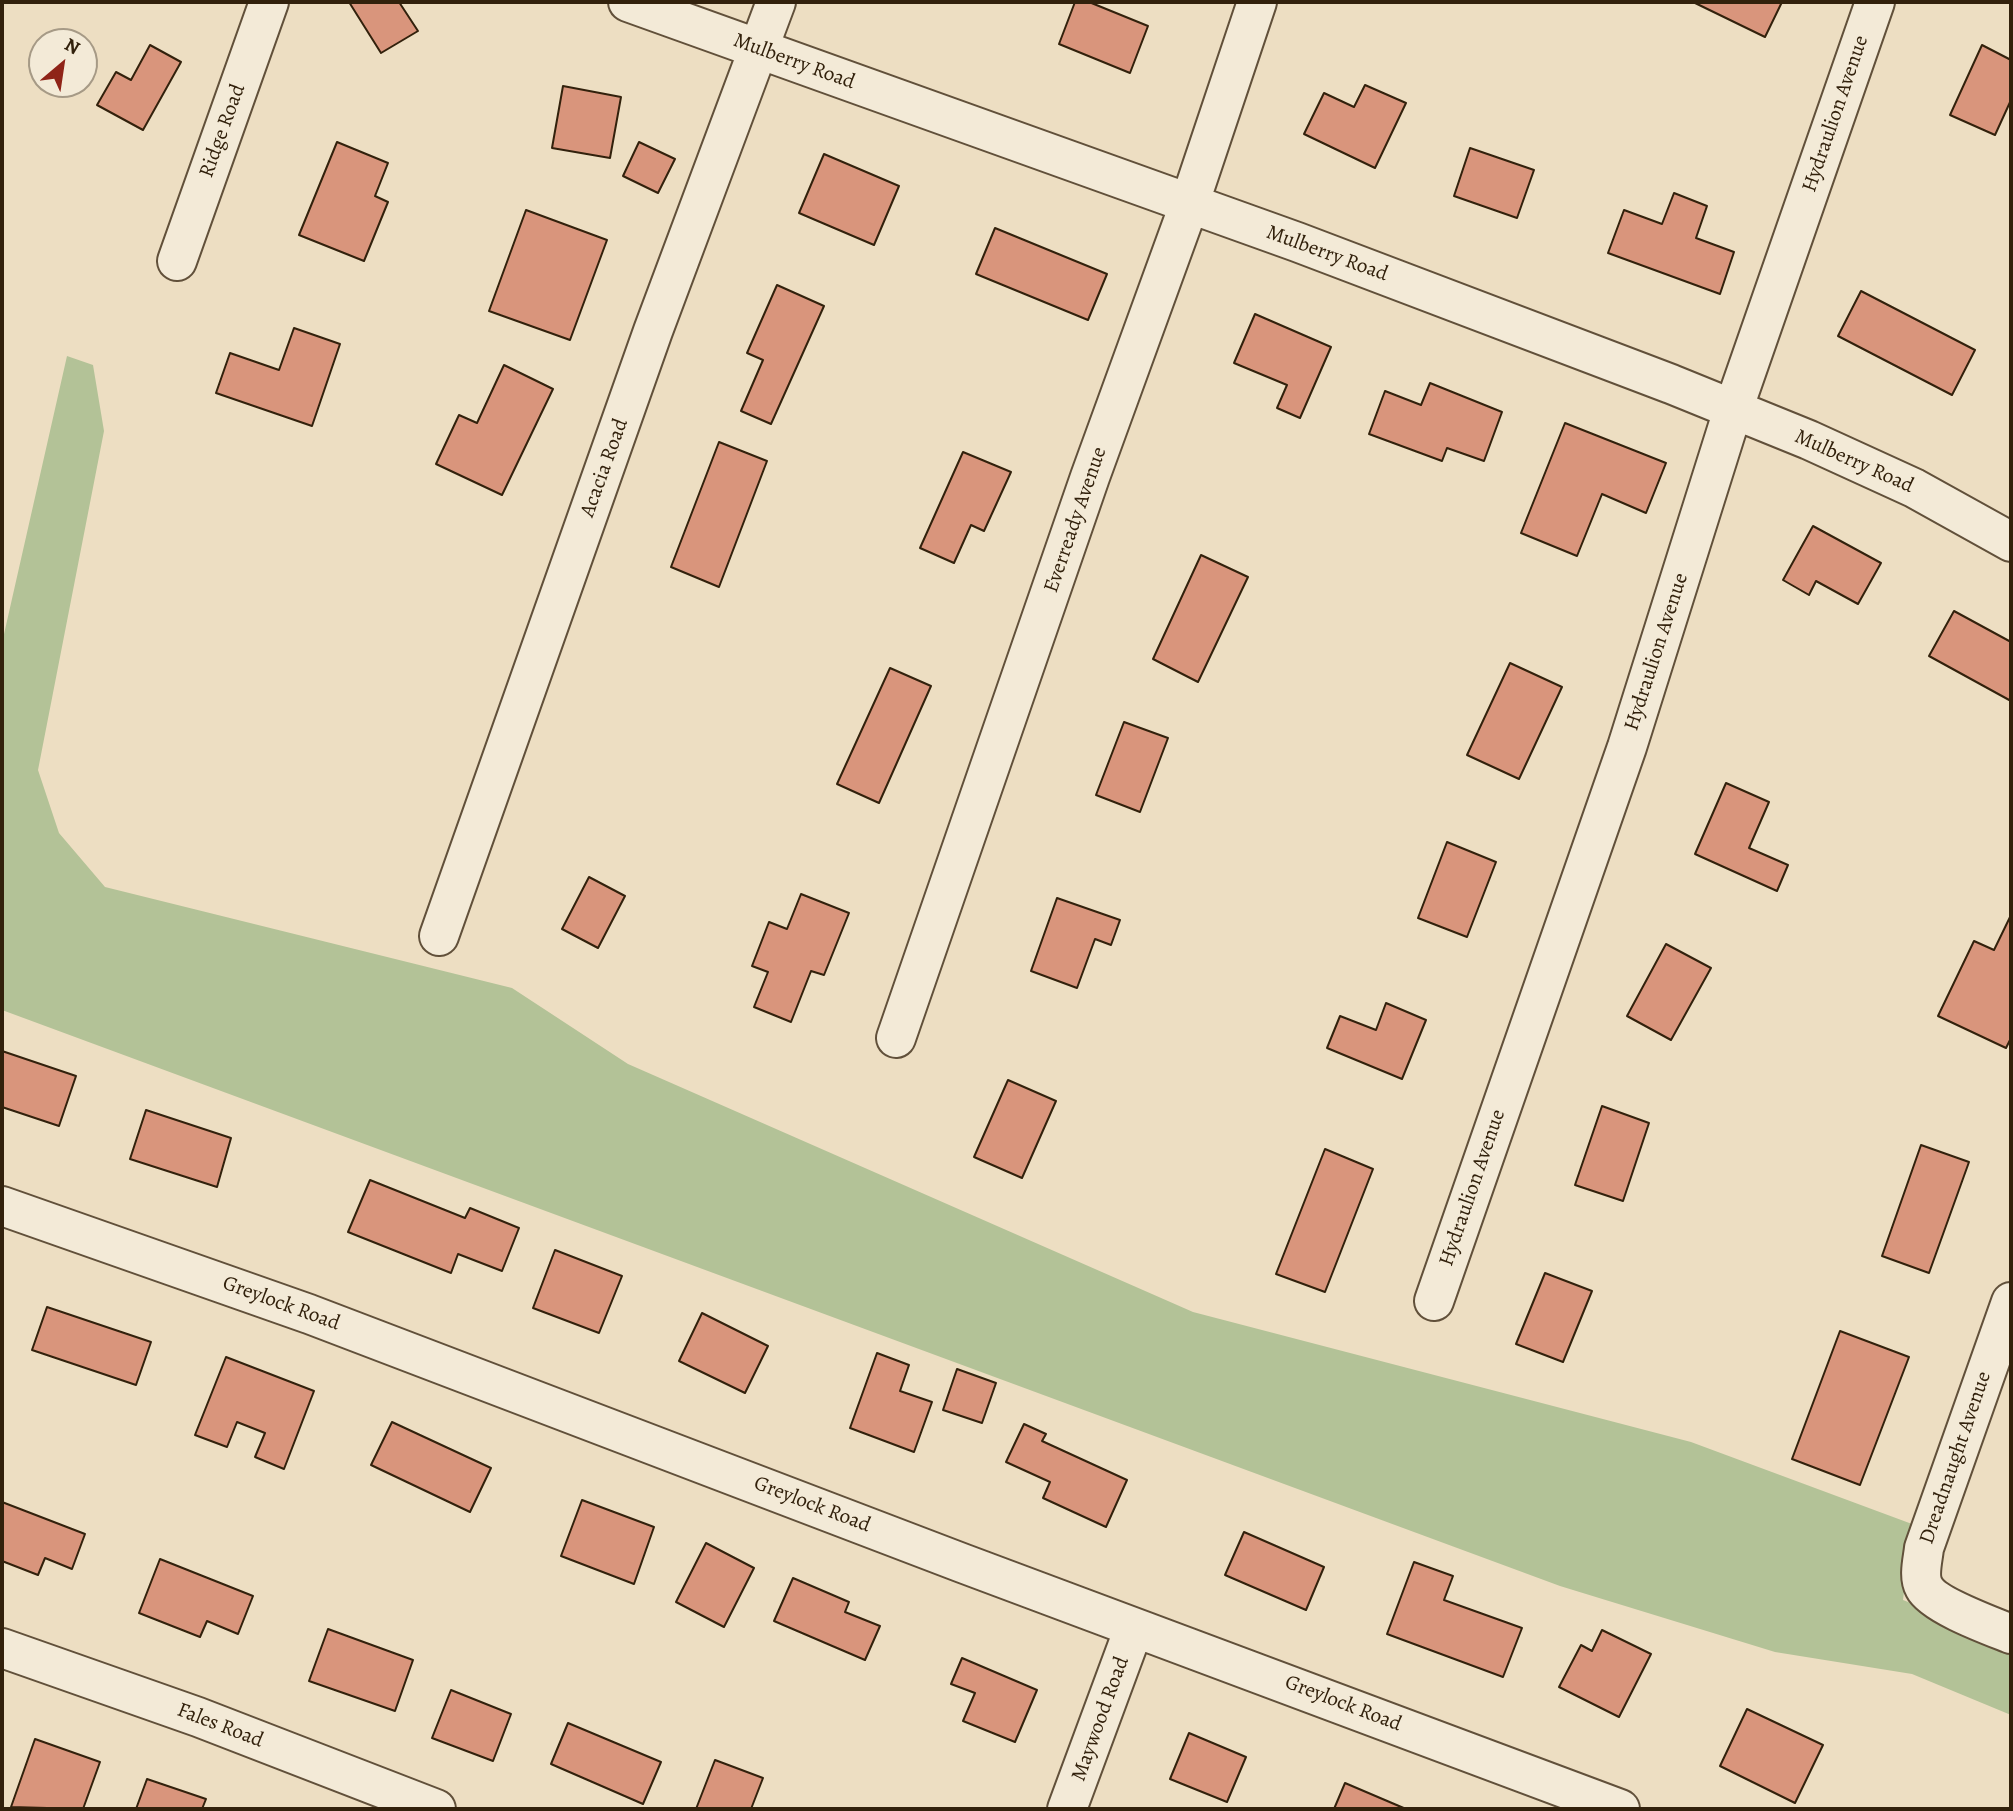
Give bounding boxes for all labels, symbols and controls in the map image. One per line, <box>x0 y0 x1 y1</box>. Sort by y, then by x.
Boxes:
north arrow <box>28 28 98 98</box>
street label: Mulberry Road <box>730 28 858 96</box>
text: N <box>60 32 85 61</box>
street label: Hydraulion Avenue <box>1797 32 1875 196</box>
street label: Ridge Road <box>194 81 252 181</box>
street label: Mulberry Road <box>1263 220 1391 288</box>
street label: Acacia Road <box>576 415 634 521</box>
street label: Mulberry Road <box>1791 425 1917 499</box>
street label: Everready Avenue <box>1039 444 1113 596</box>
street label: Hydraulion Avenue <box>1620 570 1694 734</box>
street label: Hydraulion Avenue <box>1434 1106 1512 1270</box>
street label: Greylock Road <box>219 1271 343 1337</box>
street label: Dreadnaught Avenue <box>1915 1368 1997 1548</box>
street label: Greylock Road <box>750 1471 874 1539</box>
street label: Maywood Road <box>1067 1653 1135 1785</box>
street label: Greylock Road <box>1281 1670 1405 1738</box>
street label: Fales Road <box>173 1698 267 1754</box>

